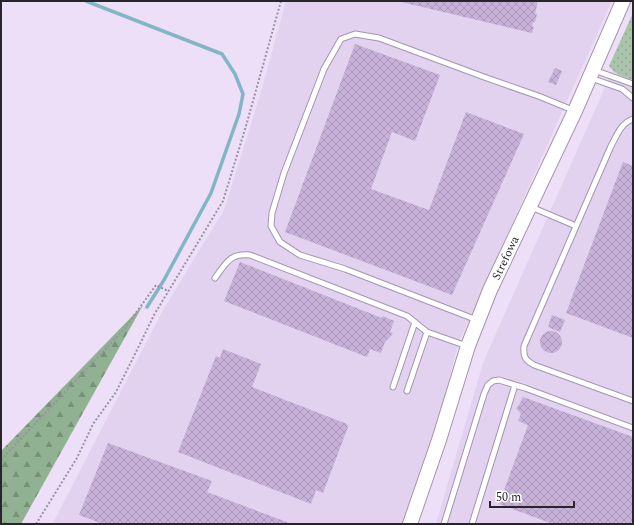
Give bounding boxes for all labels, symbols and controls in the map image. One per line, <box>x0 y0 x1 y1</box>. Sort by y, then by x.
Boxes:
street label: Strefowa <box>487 232 524 283</box>
scale bar <box>490 483 574 509</box>
text: 50 m <box>496 488 521 507</box>

